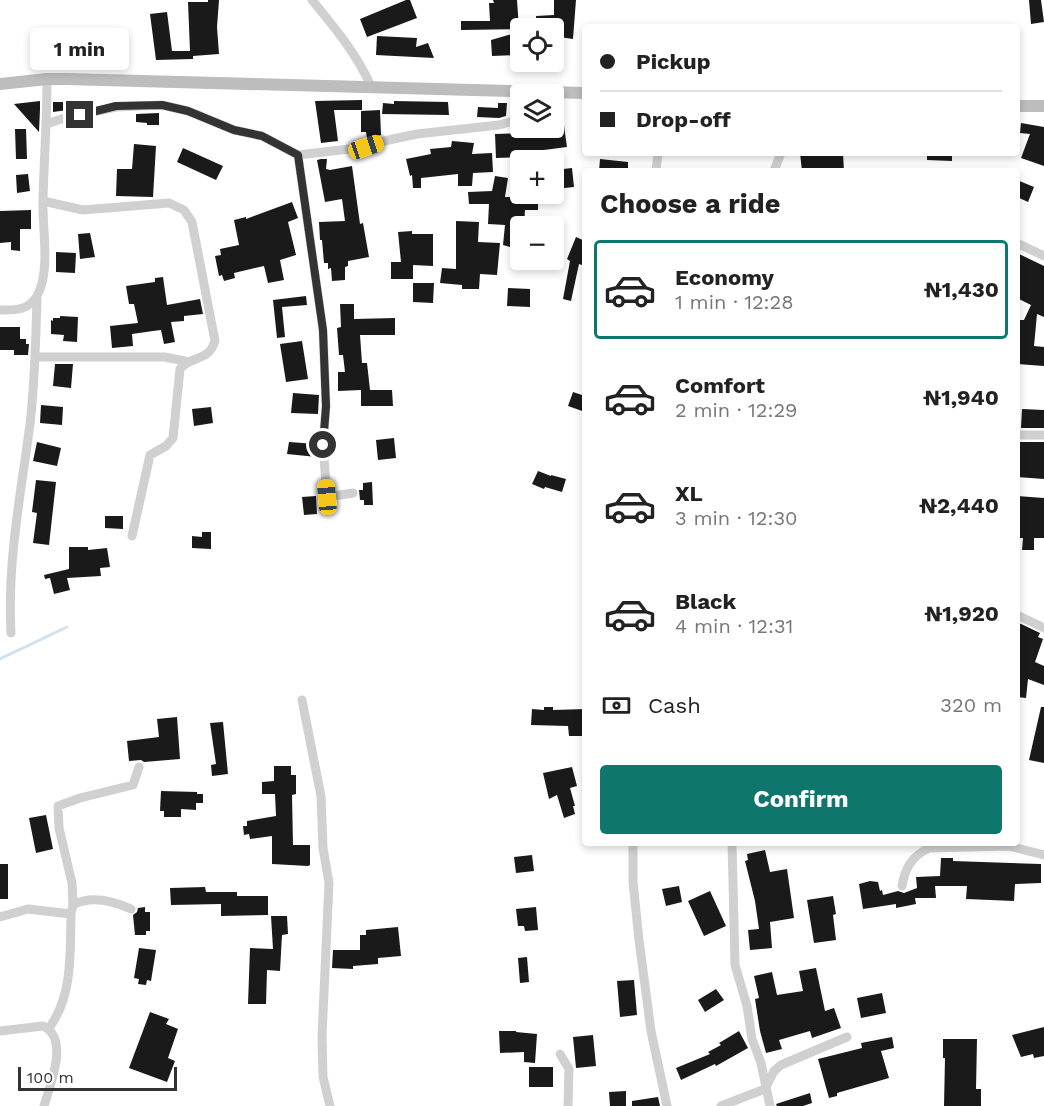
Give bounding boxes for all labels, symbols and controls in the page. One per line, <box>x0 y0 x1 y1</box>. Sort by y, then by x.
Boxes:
map controls <box>510 18 564 270</box>
button: locate <box>510 18 564 72</box>
callout: 1 min <box>31 28 130 70</box>
text: 1 min <box>54 37 105 61</box>
text: Pickup <box>636 49 711 74</box>
button: layers <box>510 84 564 138</box>
route end <box>66 101 93 128</box>
text: Drop-off <box>636 107 731 132</box>
car <box>346 133 386 161</box>
button: + <box>510 150 564 204</box>
text: Choose a ride <box>600 188 780 220</box>
button: − <box>510 216 564 270</box>
icon: car <box>603 263 657 317</box>
text: Economy <box>675 265 774 290</box>
text: ₦1,430 <box>924 277 999 302</box>
text: 1 min · 12:28 <box>675 290 794 314</box>
icon: car <box>603 371 657 425</box>
text: Comfort <box>675 373 765 398</box>
text: ₦1,940 <box>923 385 999 410</box>
text: 2 min · 12:29 <box>675 398 797 422</box>
route start <box>309 431 336 458</box>
car <box>316 478 338 516</box>
icon: car <box>603 479 657 533</box>
text: XL <box>675 481 703 506</box>
text: ₦2,440 <box>919 493 999 518</box>
text: 3 min · 12:30 <box>675 506 797 530</box>
icon: car <box>603 587 657 641</box>
text: Black <box>675 589 736 614</box>
text: ₦1,920 <box>924 601 999 626</box>
text: 4 min · 12:31 <box>675 614 793 638</box>
icon: cash <box>600 689 633 722</box>
text: Cash <box>648 693 701 718</box>
text: 320 m <box>940 693 1002 717</box>
button: Confirm <box>600 765 1002 834</box>
scale bar <box>18 1064 177 1092</box>
text: 100 m <box>27 1068 74 1087</box>

